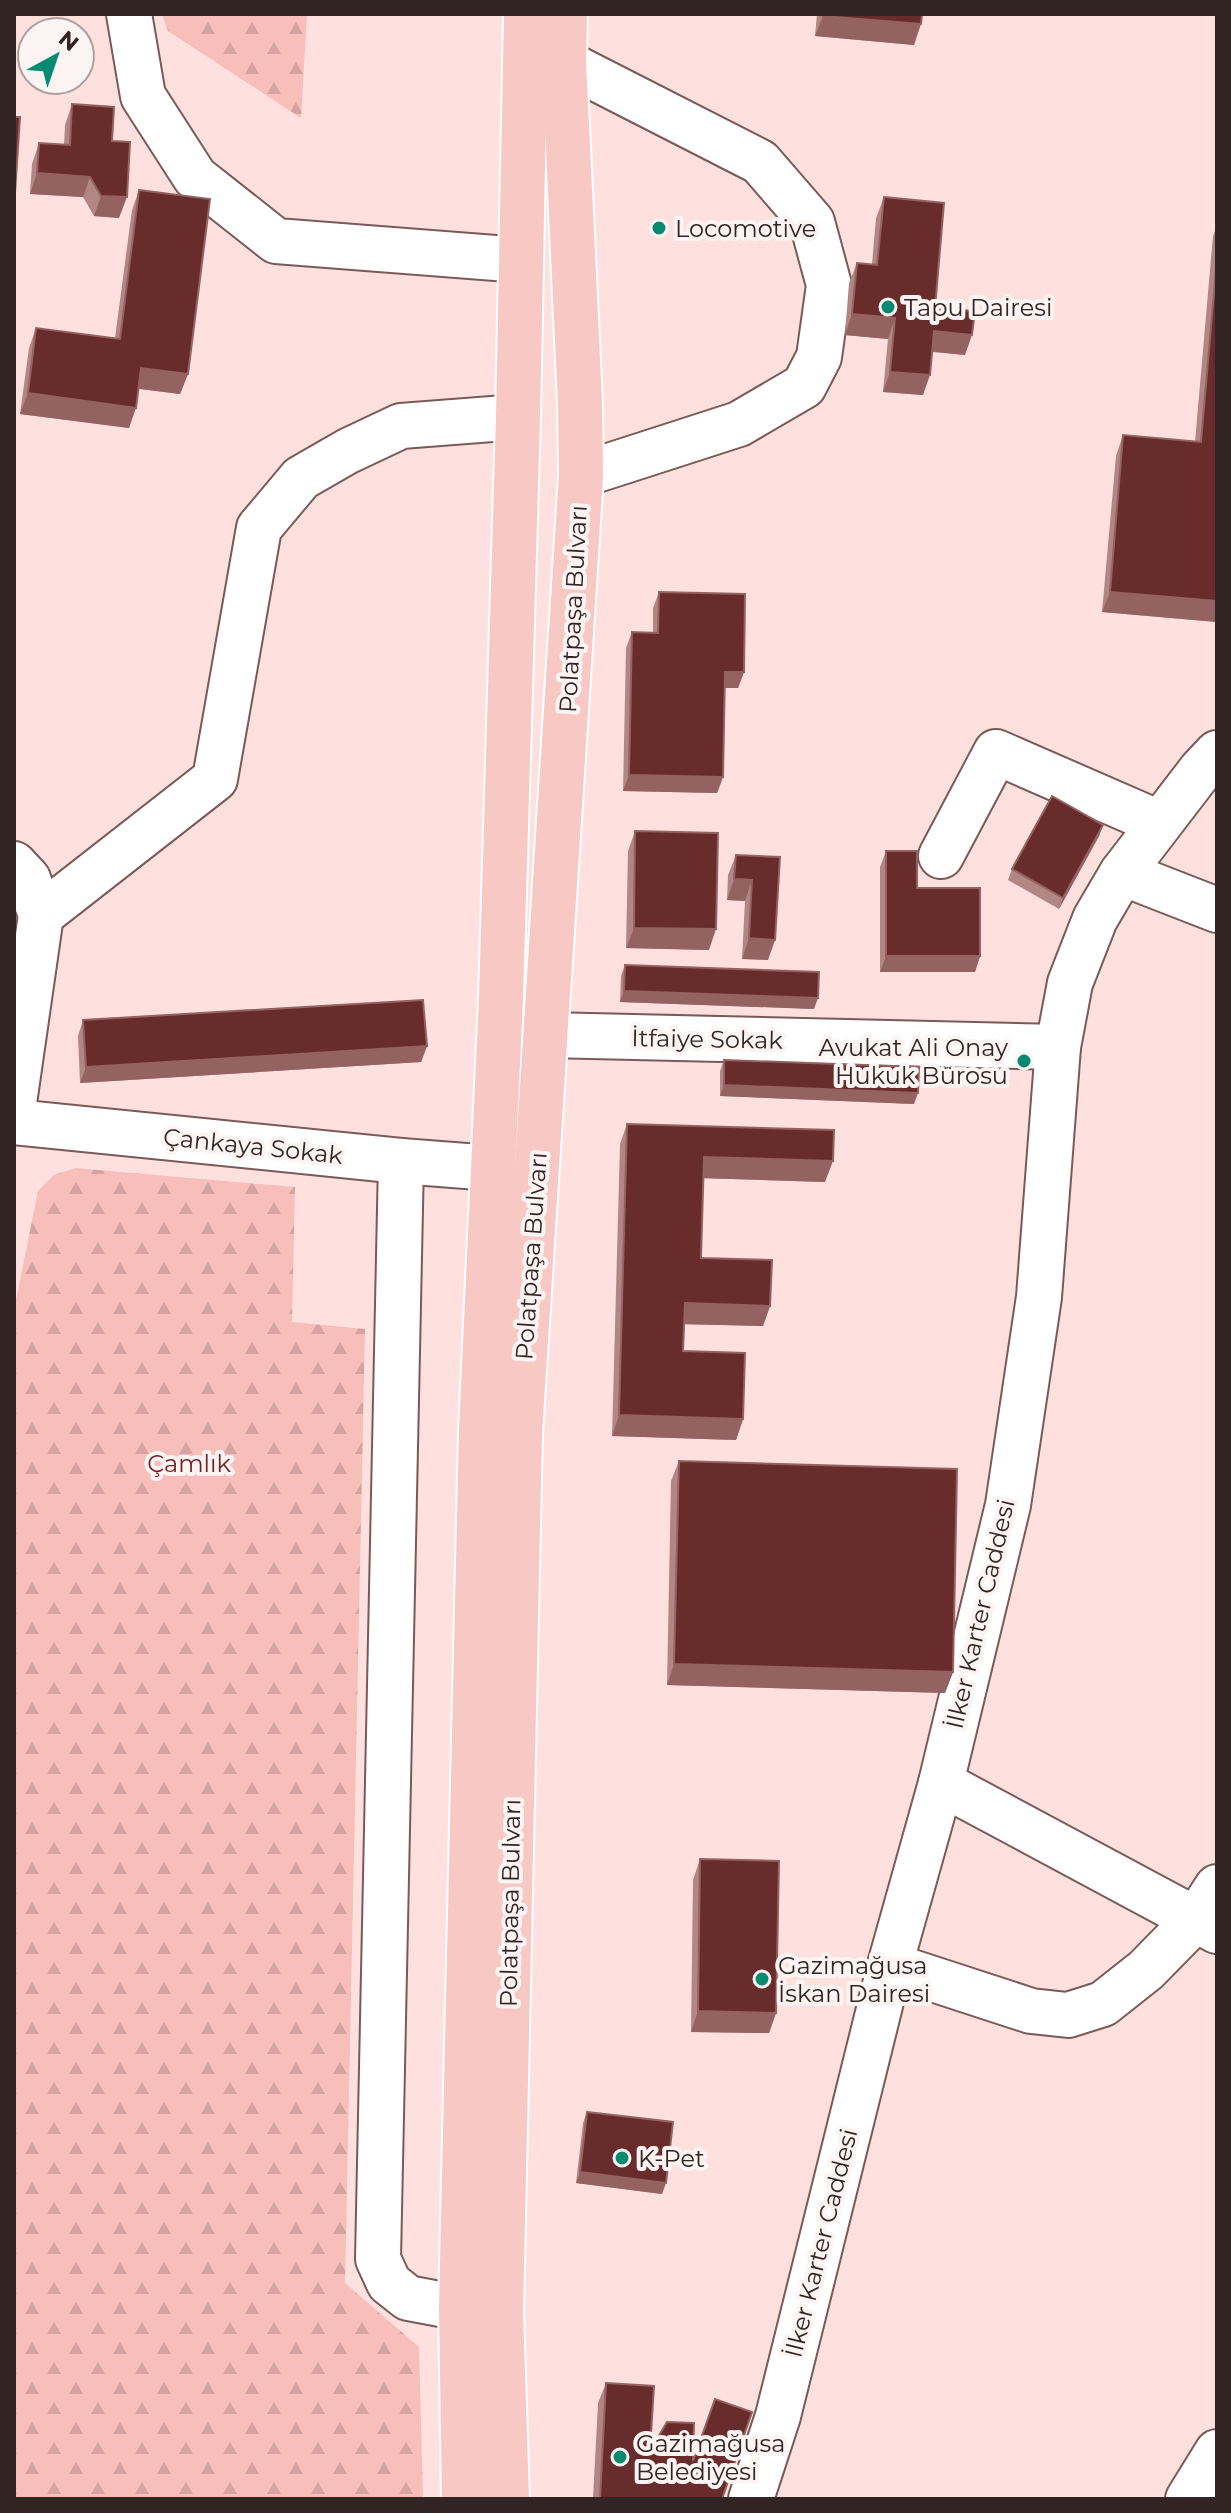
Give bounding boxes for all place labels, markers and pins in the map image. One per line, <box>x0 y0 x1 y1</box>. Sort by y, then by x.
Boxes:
place label: Locomotive <box>675 214 816 243</box>
marker: Locomotive <box>650 219 668 237</box>
place label: Tapu Dairesi <box>904 293 1052 322</box>
marker: Tapu Dairesi <box>879 298 897 316</box>
place label: Avukat Ali Onay Hukuk Bürosu <box>819 1033 1008 1090</box>
marker: Avukat Ali Onay Hukuk Bürosu <box>1015 1052 1033 1070</box>
place label: Gazimağusa İskan Dairesi <box>778 1951 930 2008</box>
marker: Gazimağusa İskan Dairesi <box>753 1970 771 1988</box>
place label: K-Pet <box>638 2144 705 2173</box>
marker: K-Pet <box>613 2149 631 2167</box>
place label: Gazimağusa Belediyesi <box>636 2429 786 2486</box>
marker: Gazimağusa Belediyesi <box>611 2448 629 2466</box>

